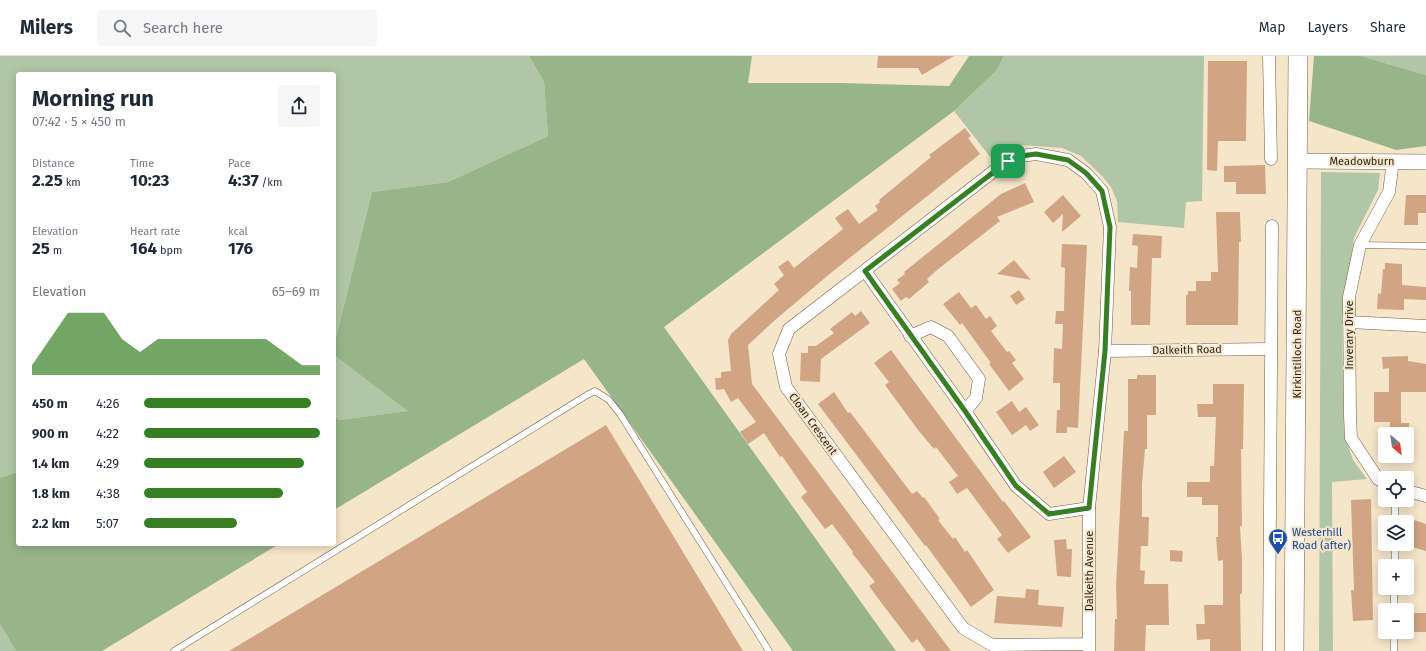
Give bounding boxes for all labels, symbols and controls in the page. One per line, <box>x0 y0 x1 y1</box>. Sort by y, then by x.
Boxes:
search box <box>97 10 377 46</box>
text: Milers <box>20 16 73 39</box>
icon: search <box>111 17 133 39</box>
text: Search here <box>143 19 223 37</box>
text: Map <box>1259 19 1285 36</box>
text: Layers <box>1307 19 1348 36</box>
text: Share <box>1370 19 1406 36</box>
text: Morning run <box>32 85 154 112</box>
button: share <box>278 85 320 127</box>
text: 07:42 · 5 × 450 m <box>32 114 126 129</box>
pin <box>991 144 1025 178</box>
icon: arrive <box>997 150 1019 172</box>
street label: Meadowburn <box>1330 155 1394 168</box>
text: Distance <box>32 157 75 170</box>
text: Time <box>130 157 154 170</box>
text: Pace <box>228 157 251 170</box>
text: 2.25 <box>32 170 63 191</box>
text: 10:23 <box>130 170 169 191</box>
text: 4:37 <box>228 170 259 191</box>
text: km <box>63 176 81 189</box>
text: /km <box>259 176 282 189</box>
text: Elevation <box>32 225 78 238</box>
text: Heart rate <box>130 225 180 238</box>
text: kcal <box>228 225 248 238</box>
text: 25 <box>32 238 50 259</box>
text: 164 <box>130 238 157 259</box>
text: 176 <box>228 238 253 259</box>
text: m <box>50 244 62 257</box>
text: bpm <box>157 244 183 257</box>
text: Elevation <box>32 284 86 299</box>
text: 65–69 m <box>272 284 320 299</box>
street label: Inverary Drive <box>1343 300 1356 370</box>
street label: Kirkintilloch Road <box>1291 310 1304 398</box>
street label: Dalkeith Road <box>1152 343 1222 357</box>
street label: Cloan Crescent <box>786 390 840 458</box>
text: 450 m <box>32 396 68 411</box>
text: 4:26 <box>96 396 119 411</box>
text: 900 m <box>32 426 69 441</box>
text: 4:22 <box>96 426 119 441</box>
north arrow <box>1378 427 1414 463</box>
map controls <box>1378 427 1414 639</box>
text: 1.4 km <box>32 456 69 471</box>
text: 4:29 <box>96 456 119 471</box>
button: locate <box>1378 471 1414 507</box>
text: 1.8 km <box>32 486 70 501</box>
text: 4:38 <box>96 486 120 501</box>
button: layers <box>1378 515 1414 551</box>
text: 2.2 km <box>32 516 70 531</box>
text: 5:07 <box>96 516 118 531</box>
place label: Westerhill Road (after) <box>1292 526 1352 552</box>
bus stop icon: Westerhill Road (after) <box>1267 527 1289 555</box>
street label: Dalkeith Avenue <box>1083 531 1096 611</box>
button: + <box>1378 559 1414 595</box>
button: − <box>1378 603 1414 639</box>

